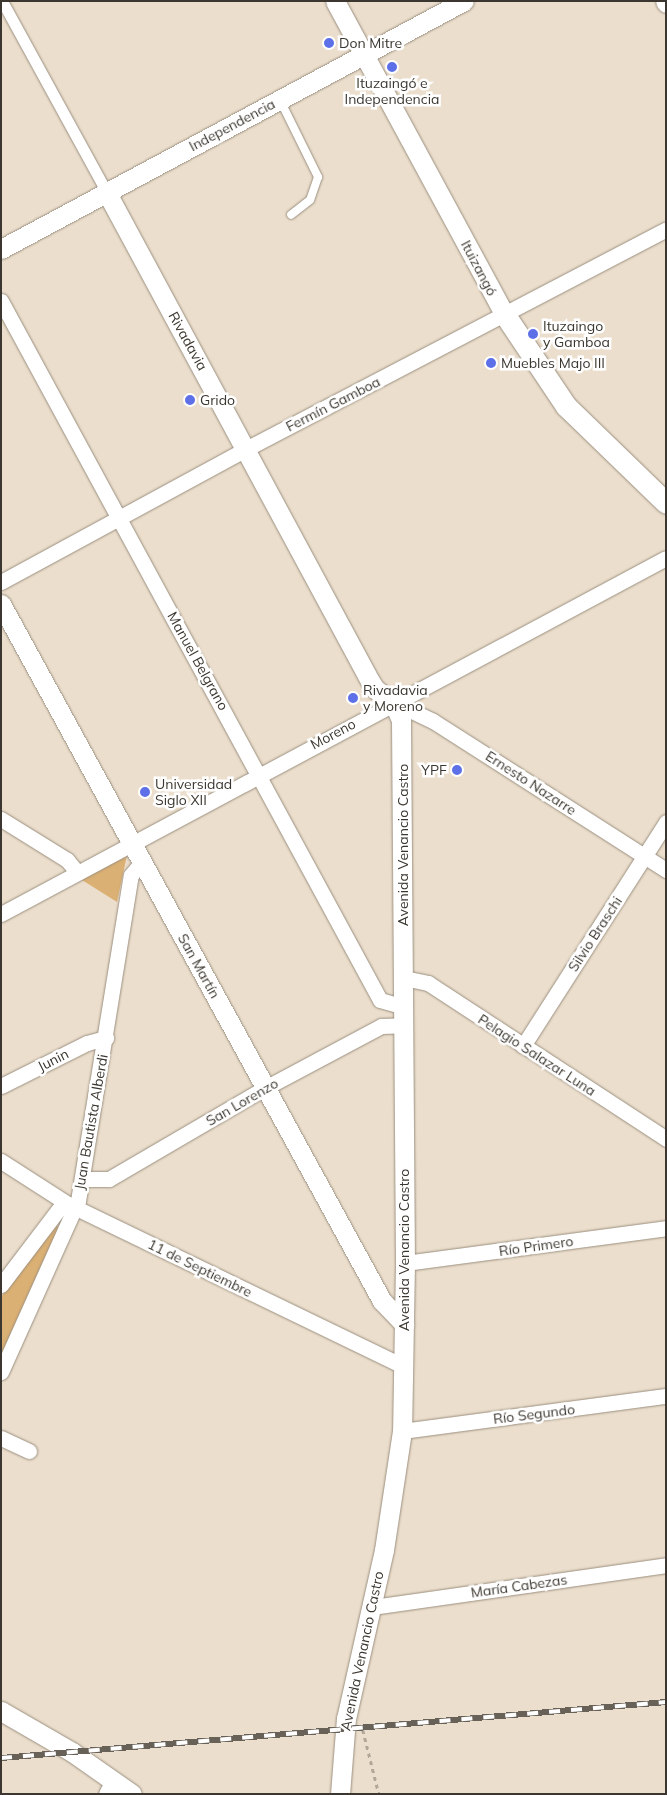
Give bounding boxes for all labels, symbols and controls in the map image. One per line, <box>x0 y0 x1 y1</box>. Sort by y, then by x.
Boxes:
place label: Don Mitre <box>339 35 402 51</box>
marker: Don Mitre <box>323 37 335 49</box>
marker: Ituzaingó e Independencia <box>386 61 398 73</box>
place label: Ituzaingó e Independencia <box>345 75 439 108</box>
street label: Independencia <box>186 95 278 155</box>
street label: Ituizangó <box>457 237 501 299</box>
street label: Rivadavia <box>165 309 211 373</box>
place label: Ituzaingo y Gamboa <box>543 318 610 351</box>
marker: Ituzaingo y Gamboa <box>527 328 539 340</box>
place label: Muebles Majo III <box>501 355 605 371</box>
marker: Muebles Majo III <box>485 357 497 369</box>
street label: Fermín Gamboa <box>283 373 383 435</box>
place label: Grido <box>200 392 235 408</box>
marker: Grido <box>184 394 196 406</box>
street label: Manuel Belgrano <box>164 609 232 713</box>
place label: Rivadavia y Moreno <box>363 682 428 714</box>
marker: Rivadavia y Moreno <box>347 692 359 704</box>
street label: Moreno <box>308 715 358 753</box>
street label: Ernesto Nazarre <box>483 747 579 819</box>
place label: YPF <box>421 762 447 778</box>
street label: Avenida Venancio Castro <box>395 764 411 926</box>
marker: YPF <box>451 764 463 776</box>
place label: Universidad Siglo XII <box>155 776 232 809</box>
marker: Universidad Siglo XII <box>139 786 151 798</box>
street label: Silvio Braschi <box>564 893 626 975</box>
street label: San Martín <box>174 931 224 1001</box>
street label: Pelagio Salazar Luna <box>475 1011 599 1099</box>
street label: Junin <box>35 1045 71 1075</box>
street label: Juan Bautista Alberdi <box>71 1053 111 1191</box>
street label: San Lorenzo <box>203 1075 281 1129</box>
street label: Avenida Venancio Castro <box>396 1169 412 1331</box>
street label: Río Primero <box>498 1232 574 1260</box>
street label: 11 de Septiembre <box>145 1235 255 1301</box>
street label: Río Segundo <box>492 1401 576 1427</box>
street label: Avenida Venancio Castro <box>337 1570 387 1732</box>
street label: María Cabezas <box>470 1571 568 1601</box>

